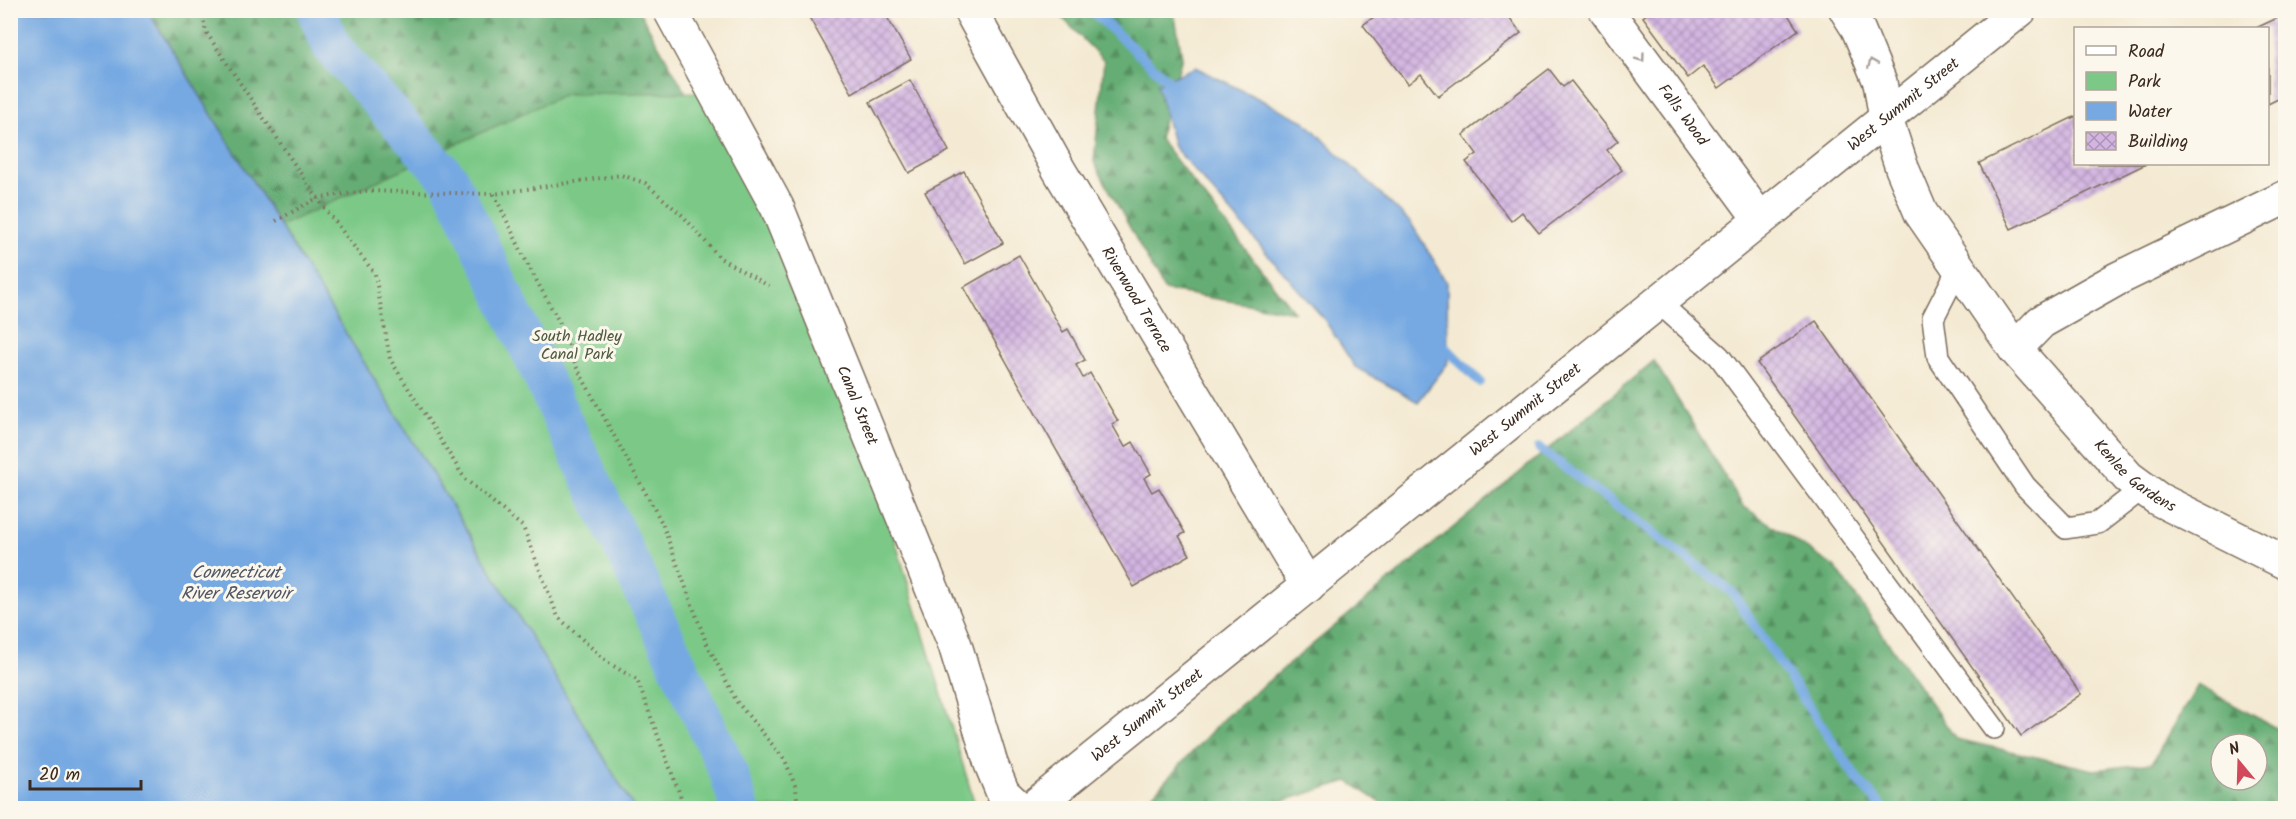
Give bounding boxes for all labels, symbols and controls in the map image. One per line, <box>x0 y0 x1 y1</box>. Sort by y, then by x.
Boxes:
legend <box>2074 27 2269 165</box>
text: Road <box>2128 38 2165 67</box>
one-way arrow <box>1634 51 1645 62</box>
street label: West Summit Street <box>1842 51 1965 157</box>
one-way arrow <box>1867 58 1879 69</box>
text: Park <box>2128 68 2161 97</box>
street label: Falls Wood <box>1652 78 1715 152</box>
text: Water <box>2128 98 2173 127</box>
text: Building <box>2128 128 2188 157</box>
street label: Riverwood Terrace <box>1095 241 1178 358</box>
park label: South Hadley Canal Park <box>532 324 622 367</box>
street label: West Summit Street <box>1464 356 1587 463</box>
street label: Canal Street <box>830 361 885 449</box>
street label: Kenlee Gardens <box>2088 434 2181 519</box>
water label: Connecticut River Reservoir <box>181 559 295 609</box>
street label: West Summit Street <box>1086 661 1209 768</box>
north arrow <box>2209 732 2269 792</box>
text: N <box>2226 736 2243 763</box>
scale bar <box>30 753 141 791</box>
text: 20 m <box>39 761 80 790</box>

